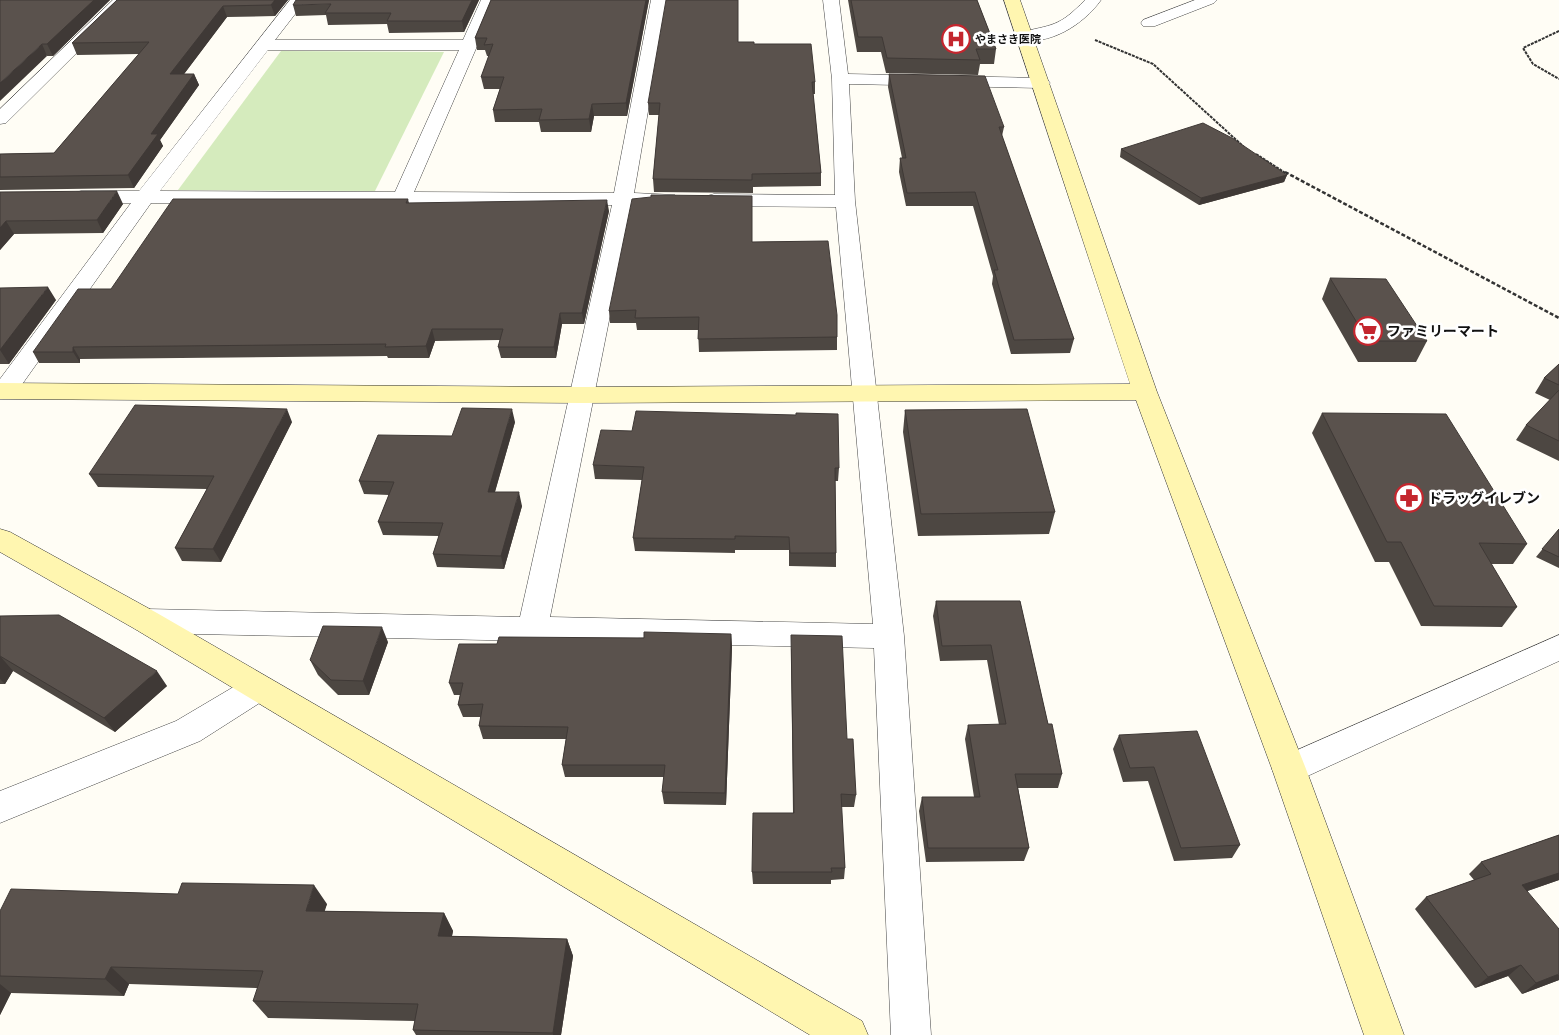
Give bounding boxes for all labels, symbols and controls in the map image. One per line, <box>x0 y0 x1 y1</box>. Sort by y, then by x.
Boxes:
hospital icon: やまさき医院 <box>941 24 971 54</box>
place label: やまさき医院 <box>975 31 1041 46</box>
supermarket icon: ファミリーマート <box>1353 316 1383 346</box>
place label: ファミリーマート <box>1387 321 1499 340</box>
pharmacy icon: ドラッグイレブン <box>1394 483 1424 513</box>
place label: ドラッグイレブン <box>1428 488 1540 507</box>

